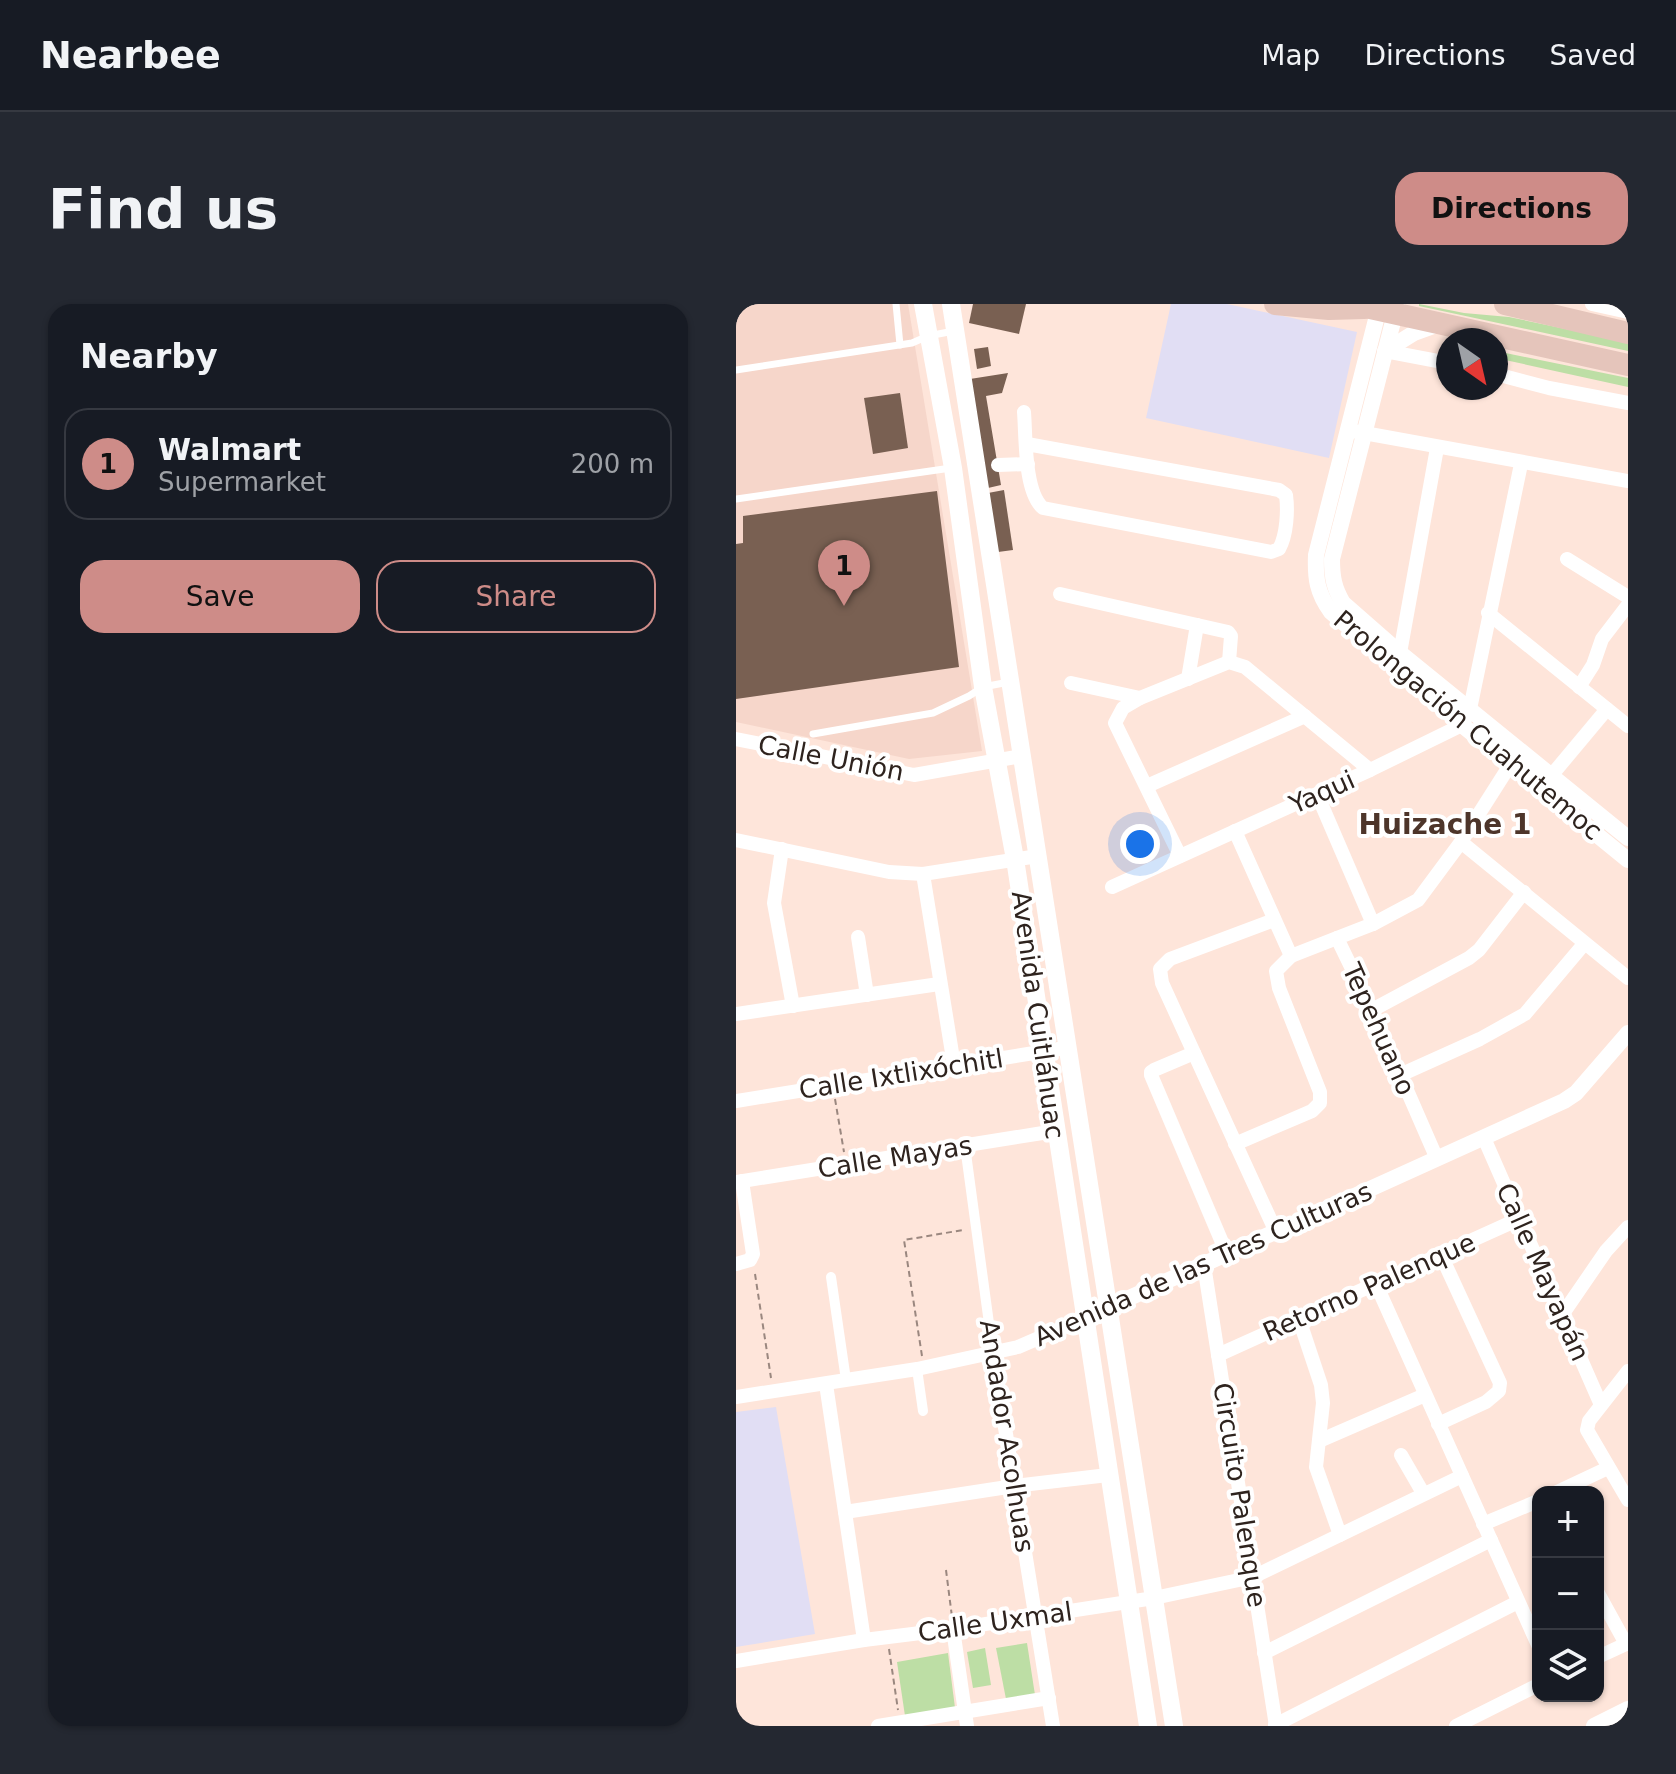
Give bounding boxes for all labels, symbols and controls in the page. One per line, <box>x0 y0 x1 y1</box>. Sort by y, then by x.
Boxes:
text: Nearbee <box>40 33 221 77</box>
text: Map <box>1261 39 1320 72</box>
text: Directions <box>1364 39 1505 72</box>
text: Saved <box>1549 39 1636 72</box>
button: Directions <box>1395 172 1628 245</box>
text: Find us <box>48 176 278 241</box>
north arrow <box>1436 328 1508 400</box>
text: Nearby <box>80 336 218 376</box>
text: Walmart <box>158 432 301 467</box>
text: 1 <box>99 449 117 479</box>
text: 200 m <box>571 449 654 479</box>
text: Supermarket <box>158 467 326 497</box>
pin: 1 <box>818 540 870 606</box>
button: Save <box>80 560 360 633</box>
button: Share <box>376 560 656 633</box>
street label: Prolongación Cuahutemoc <box>1328 604 1608 846</box>
street label: Calle Unión <box>756 729 906 787</box>
street label: Yaqui <box>1284 764 1359 820</box>
district label: Huizache 1 <box>1359 808 1531 841</box>
your location <box>1120 824 1160 864</box>
street label: Avenida Cuitláhuac <box>1006 889 1070 1141</box>
street label: Tepehuano <box>1336 957 1421 1100</box>
street label: Calle Ixtlixóchitl <box>797 1043 1005 1105</box>
street label: Calle Mayas <box>816 1130 974 1184</box>
street label: Avenida de las Tres Culturas <box>1030 1176 1376 1352</box>
street label: Calle Mayapán <box>1490 1178 1596 1366</box>
street label: Retorno Palenque <box>1258 1227 1480 1347</box>
street label: Andador Acolhuas <box>974 1317 1040 1555</box>
street label: Circuito Palenque <box>1207 1381 1273 1609</box>
map controls <box>1532 1486 1604 1702</box>
button: + <box>1532 1486 1604 1558</box>
button: − <box>1532 1558 1604 1630</box>
street label: Calle Uxmal <box>916 1596 1074 1648</box>
button: layers <box>1532 1630 1604 1702</box>

